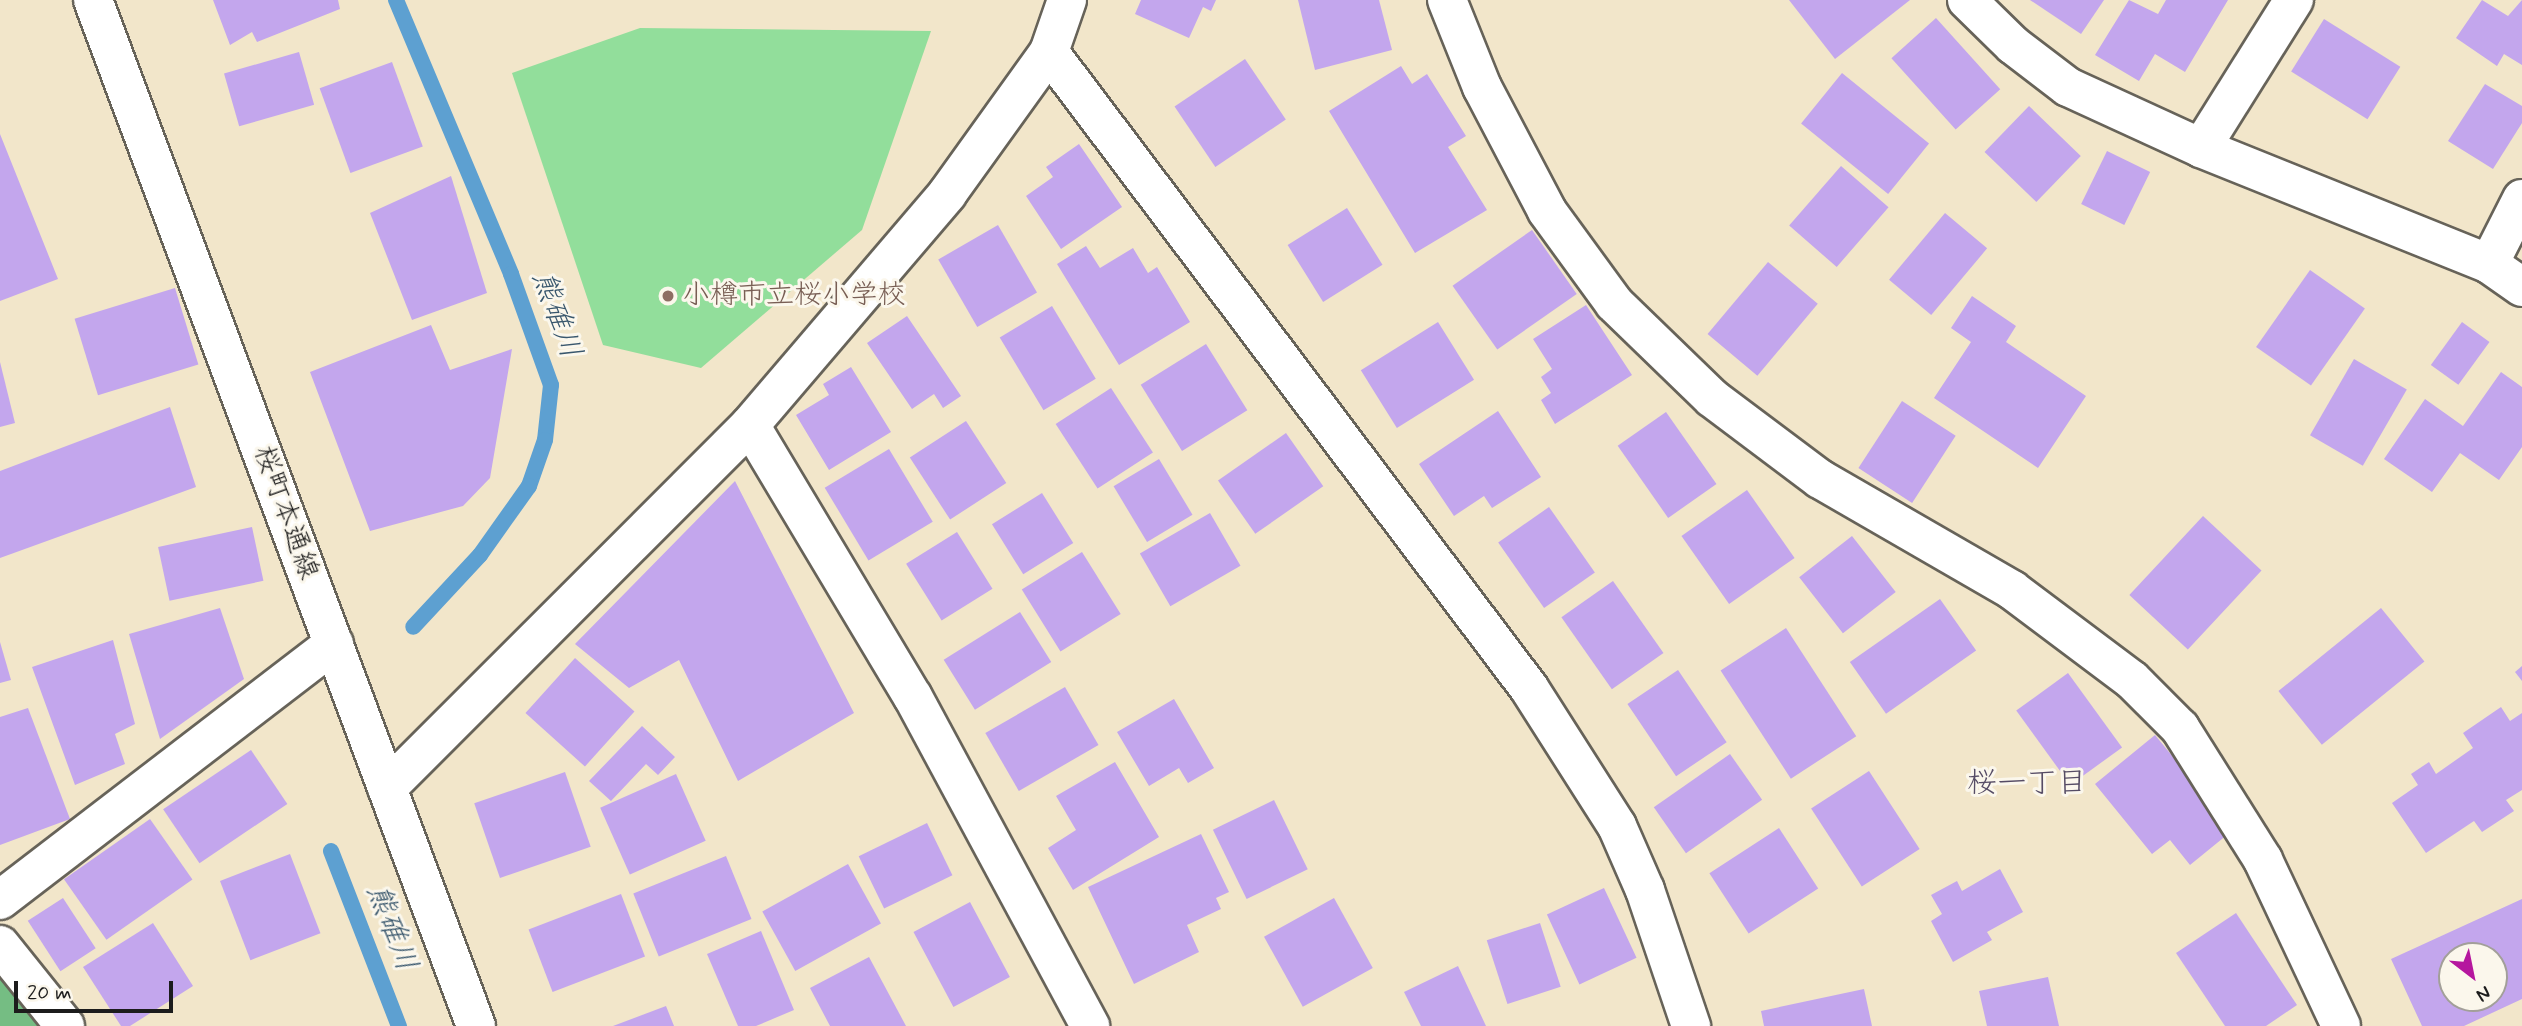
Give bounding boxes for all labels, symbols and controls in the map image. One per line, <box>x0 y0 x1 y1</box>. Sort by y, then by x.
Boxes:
water label: 熊碓川 <box>524 267 588 363</box>
place label: 小樽市立桜小学校 <box>682 279 906 313</box>
marker: 小樽市立桜小学校 <box>660 288 676 304</box>
street label: 桜町本通線 <box>245 441 325 585</box>
district label: 桜一丁目 <box>1967 766 2087 802</box>
water label: 熊碓川 <box>358 880 424 976</box>
north arrow <box>2438 942 2508 1012</box>
scale bar <box>18 967 177 1011</box>
text: 20 m <box>27 979 72 1007</box>
text: N <box>2471 980 2495 1007</box>

